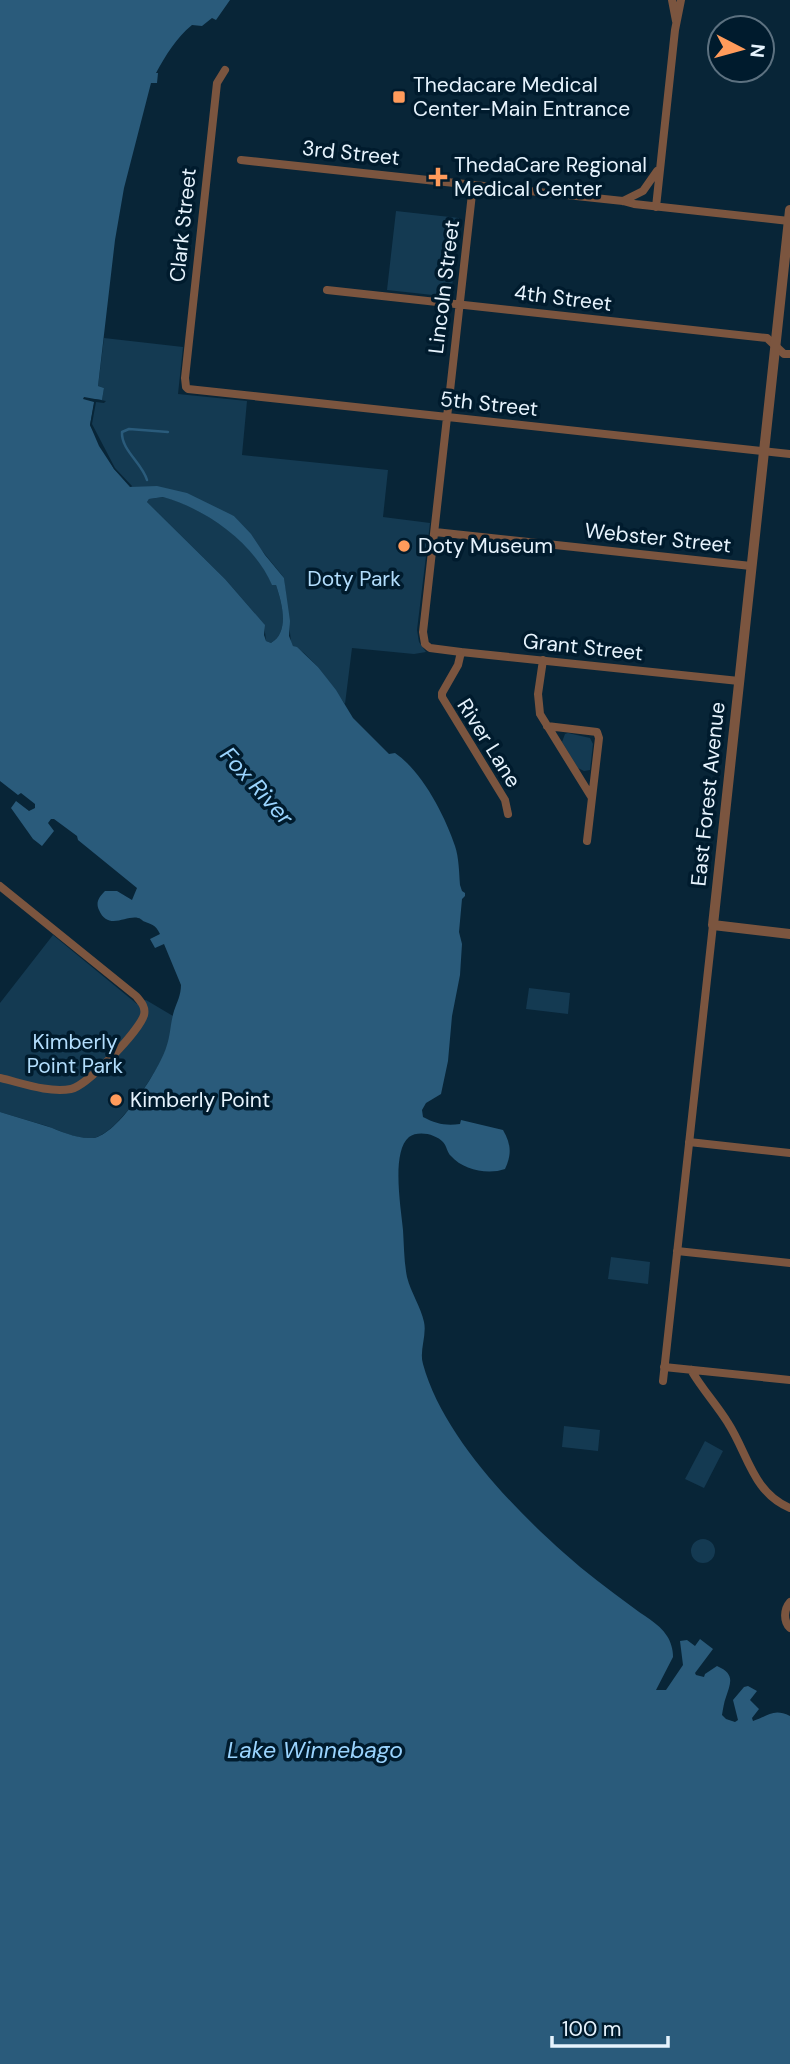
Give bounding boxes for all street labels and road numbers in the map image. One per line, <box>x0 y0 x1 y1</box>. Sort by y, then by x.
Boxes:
street label: 3rd Street <box>301 134 401 172</box>
street label: Clark Street <box>163 167 203 283</box>
street label: Lincoln Street <box>422 219 466 355</box>
street label: 4th Street <box>513 278 613 318</box>
street label: 5th Street <box>439 385 539 423</box>
street label: Webster Street <box>583 516 733 560</box>
street label: Grant Street <box>522 627 644 667</box>
street label: River Lane <box>451 693 527 793</box>
street label: East Forest Avenue <box>684 700 732 887</box>

